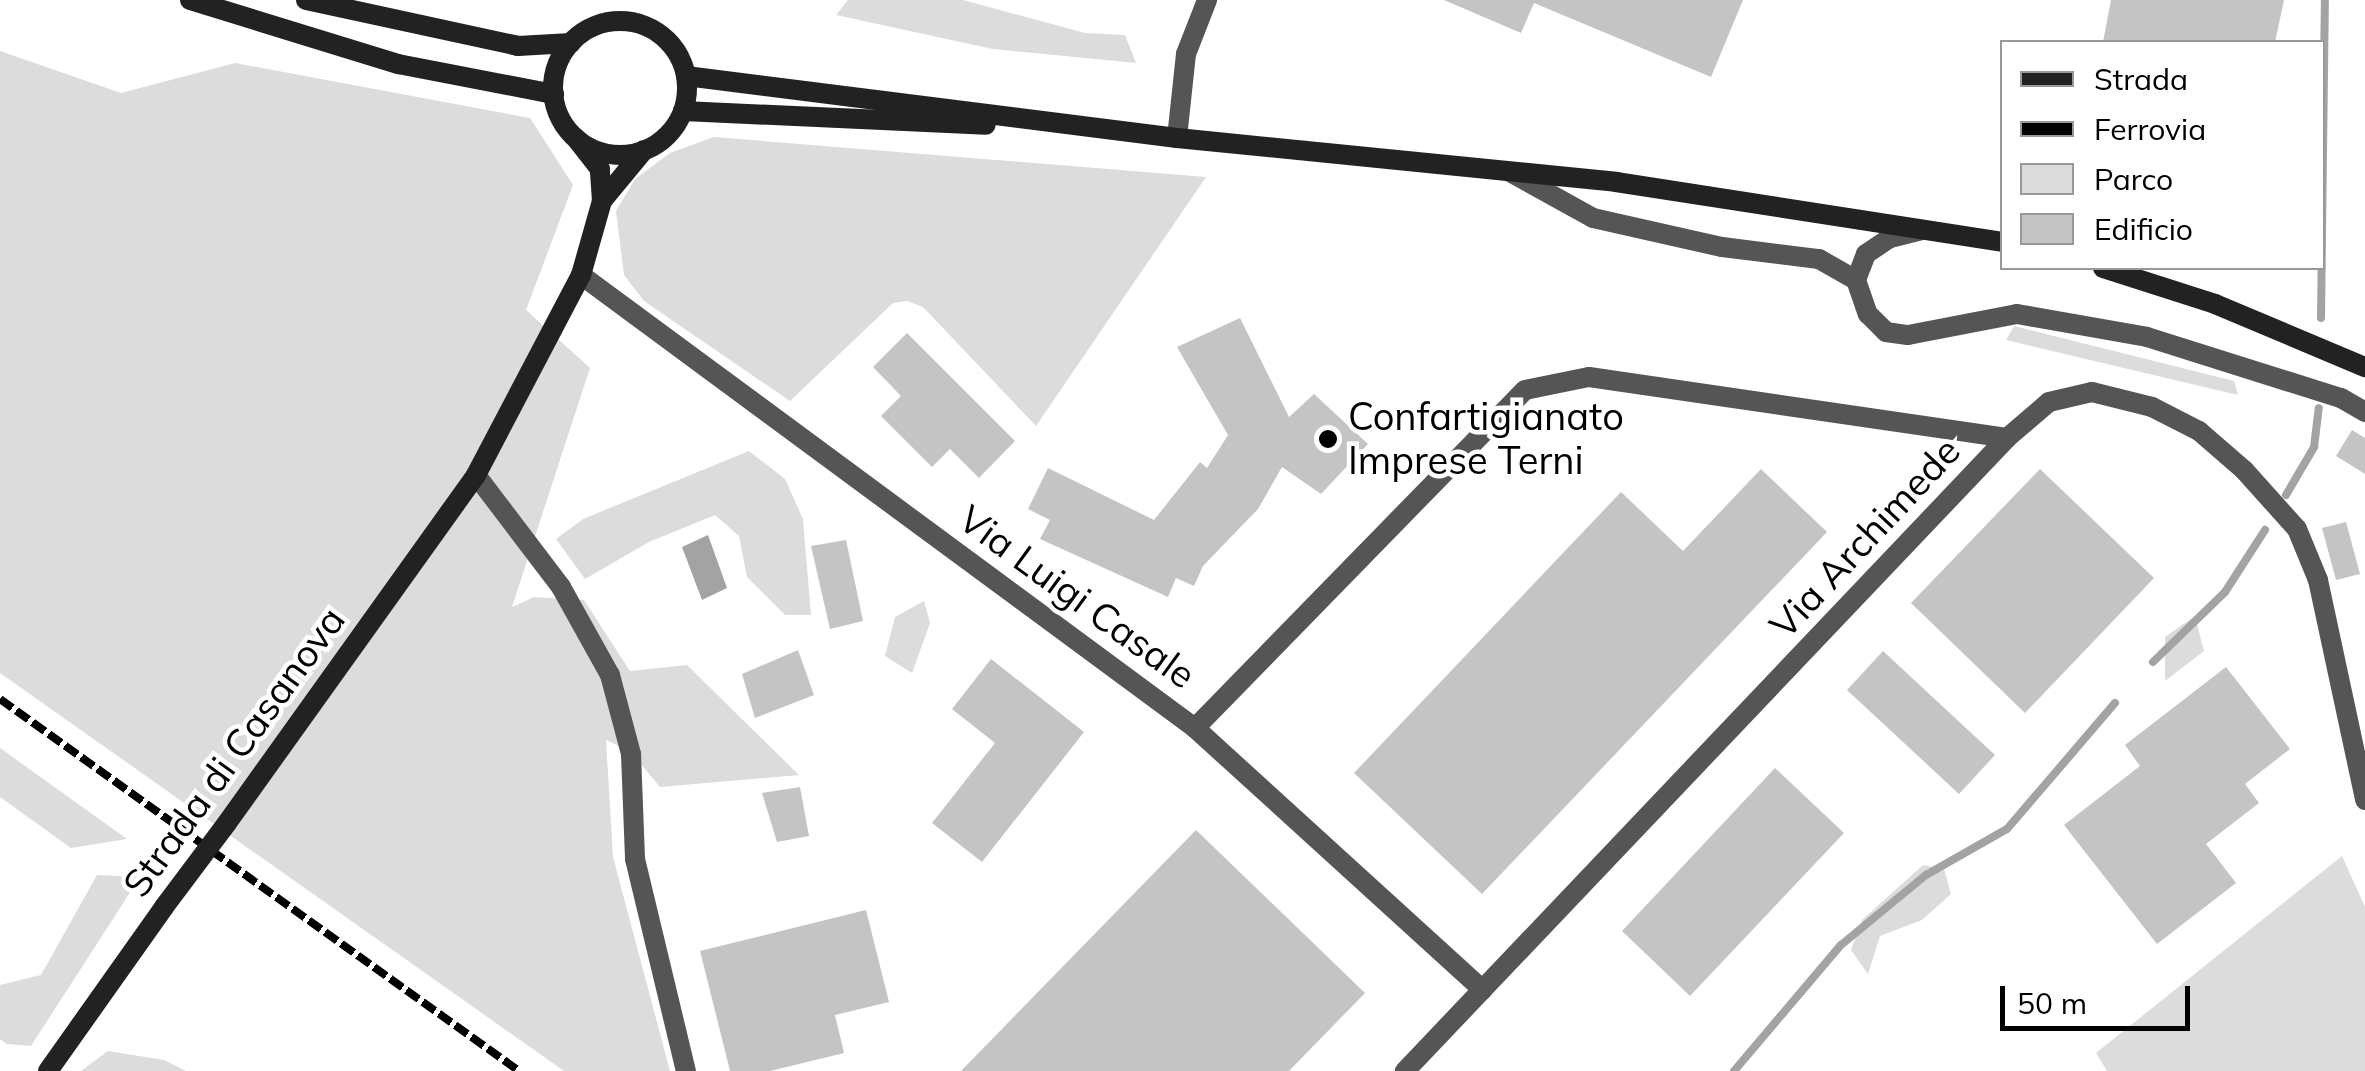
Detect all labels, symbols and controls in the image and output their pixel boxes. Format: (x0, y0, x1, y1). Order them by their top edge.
legend (2000, 40, 2325, 270)
text: Strada (2094, 60, 2188, 98)
text: Ferrovia (2094, 110, 2206, 148)
text: Parco (2094, 160, 2173, 198)
text: Edificio (2094, 210, 2193, 248)
place label: Confartigianato Imprese Terni (1348, 394, 1624, 484)
marker: Confartigianato Imprese Terni (1317, 428, 1339, 450)
street label: Via Archimede (1761, 428, 1969, 648)
street label: Via Luigi Casale (950, 496, 1204, 698)
street label: Strada di Casanova (114, 598, 354, 906)
scale bar (2005, 966, 2195, 1028)
text: 50 m (2017, 984, 2087, 1022)

